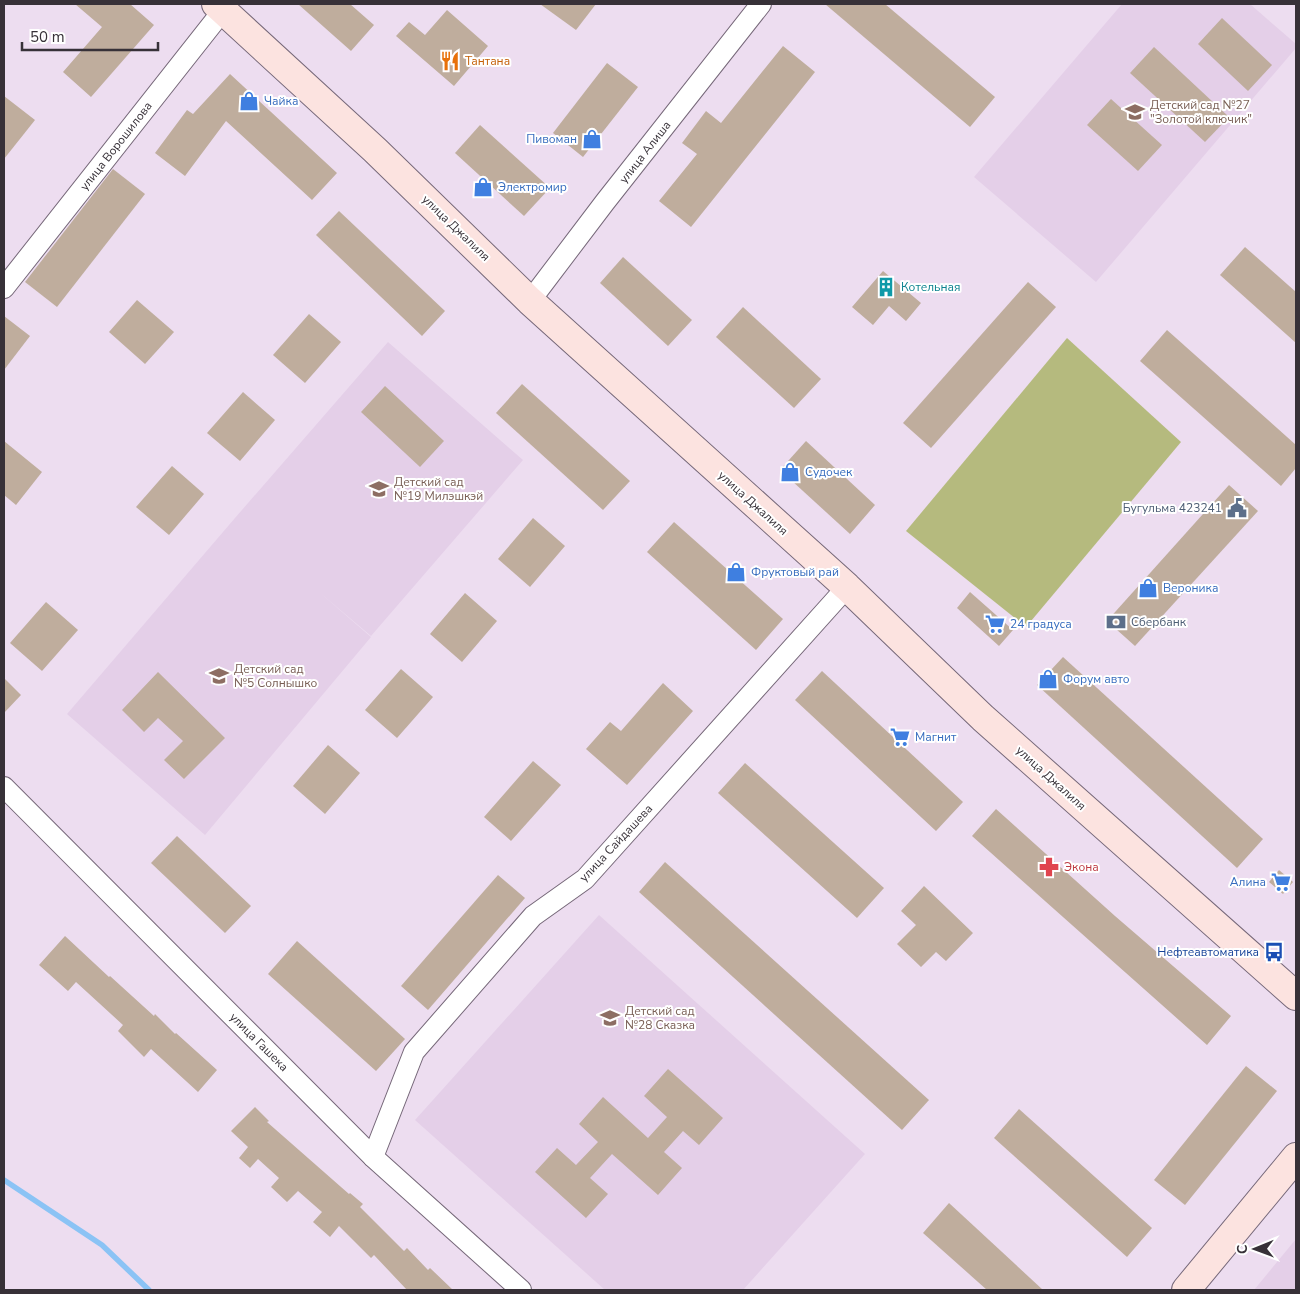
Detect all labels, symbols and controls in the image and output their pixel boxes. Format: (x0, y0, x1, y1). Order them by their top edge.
scale bar (22, 20, 159, 52)
text: 50 m (30, 27, 65, 47)
restaurant icon: Тантана (439, 50, 461, 72)
place label: Тантана (465, 53, 510, 69)
shop icon: Чайка (238, 90, 260, 112)
place label: Чайка (264, 93, 298, 109)
place label: Детский сад №27 "Золотой ключик" (1150, 97, 1252, 127)
street label: улица Ворошилова (76, 98, 156, 194)
school or university icon: Детский сад №27 "Золотой ключик" (1124, 101, 1146, 123)
street label: улица Алиша (616, 117, 674, 187)
shop icon: Пивоман (581, 128, 603, 150)
place label: Пивоман (526, 131, 577, 147)
shop icon: Электромир (472, 176, 494, 198)
place label: Электромир (498, 179, 567, 195)
street label: улица Джалиля (418, 191, 494, 265)
building icon: Котельная (875, 276, 897, 298)
place label: Котельная (901, 279, 961, 295)
shop icon: Судочек (779, 461, 801, 483)
place label: Судочек (805, 464, 853, 480)
street label: улица Джалиля (715, 467, 791, 539)
place label: Детский сад №19 Милэшкэй (394, 474, 483, 504)
school or university icon: Детский сад №19 Милэшкэй (368, 478, 390, 500)
public building icon: Бугульма 423241 (1226, 497, 1248, 519)
place label: Бугульма 423241 (1123, 500, 1222, 516)
shop icon: Фруктовый рай (725, 561, 747, 583)
place label: Фруктовый рай (751, 564, 839, 580)
shop icon: Вероника (1137, 577, 1159, 599)
place label: Вероника (1163, 580, 1218, 596)
bank icon: Сбербанк (1105, 611, 1127, 633)
supermarket icon: 24 градуса (984, 613, 1006, 635)
place label: Сбербанк (1131, 614, 1187, 630)
place label: 24 градуса (1010, 616, 1072, 632)
place label: Детский сад №5 Солнышко (234, 661, 317, 691)
school or university icon: Детский сад №5 Солнышко (208, 665, 230, 687)
shop icon: Форум авто (1037, 668, 1059, 690)
place label: Форум авто (1063, 671, 1130, 687)
supermarket icon: Магнит (889, 726, 911, 748)
place label: Магнит (915, 729, 957, 745)
street label: улица Джалиля (1013, 742, 1089, 814)
street label: улица Сайдашева (576, 801, 656, 885)
pharmacy icon: Экона (1038, 856, 1060, 878)
place label: Экона (1064, 859, 1099, 875)
supermarket icon: Алина (1270, 871, 1292, 893)
place label: Алина (1230, 874, 1266, 890)
bus stop icon: Нефтеавтоматика (1263, 941, 1285, 963)
place label: Нефтеавтоматика (1157, 944, 1259, 960)
place label: Детский сад №28 Сказка (625, 1003, 695, 1033)
school or university icon: Детский сад №28 Сказка (599, 1007, 621, 1029)
street label: улица Гашека (226, 1009, 292, 1075)
north arrow (1230, 1224, 1280, 1274)
text: С (1233, 1244, 1252, 1254)

